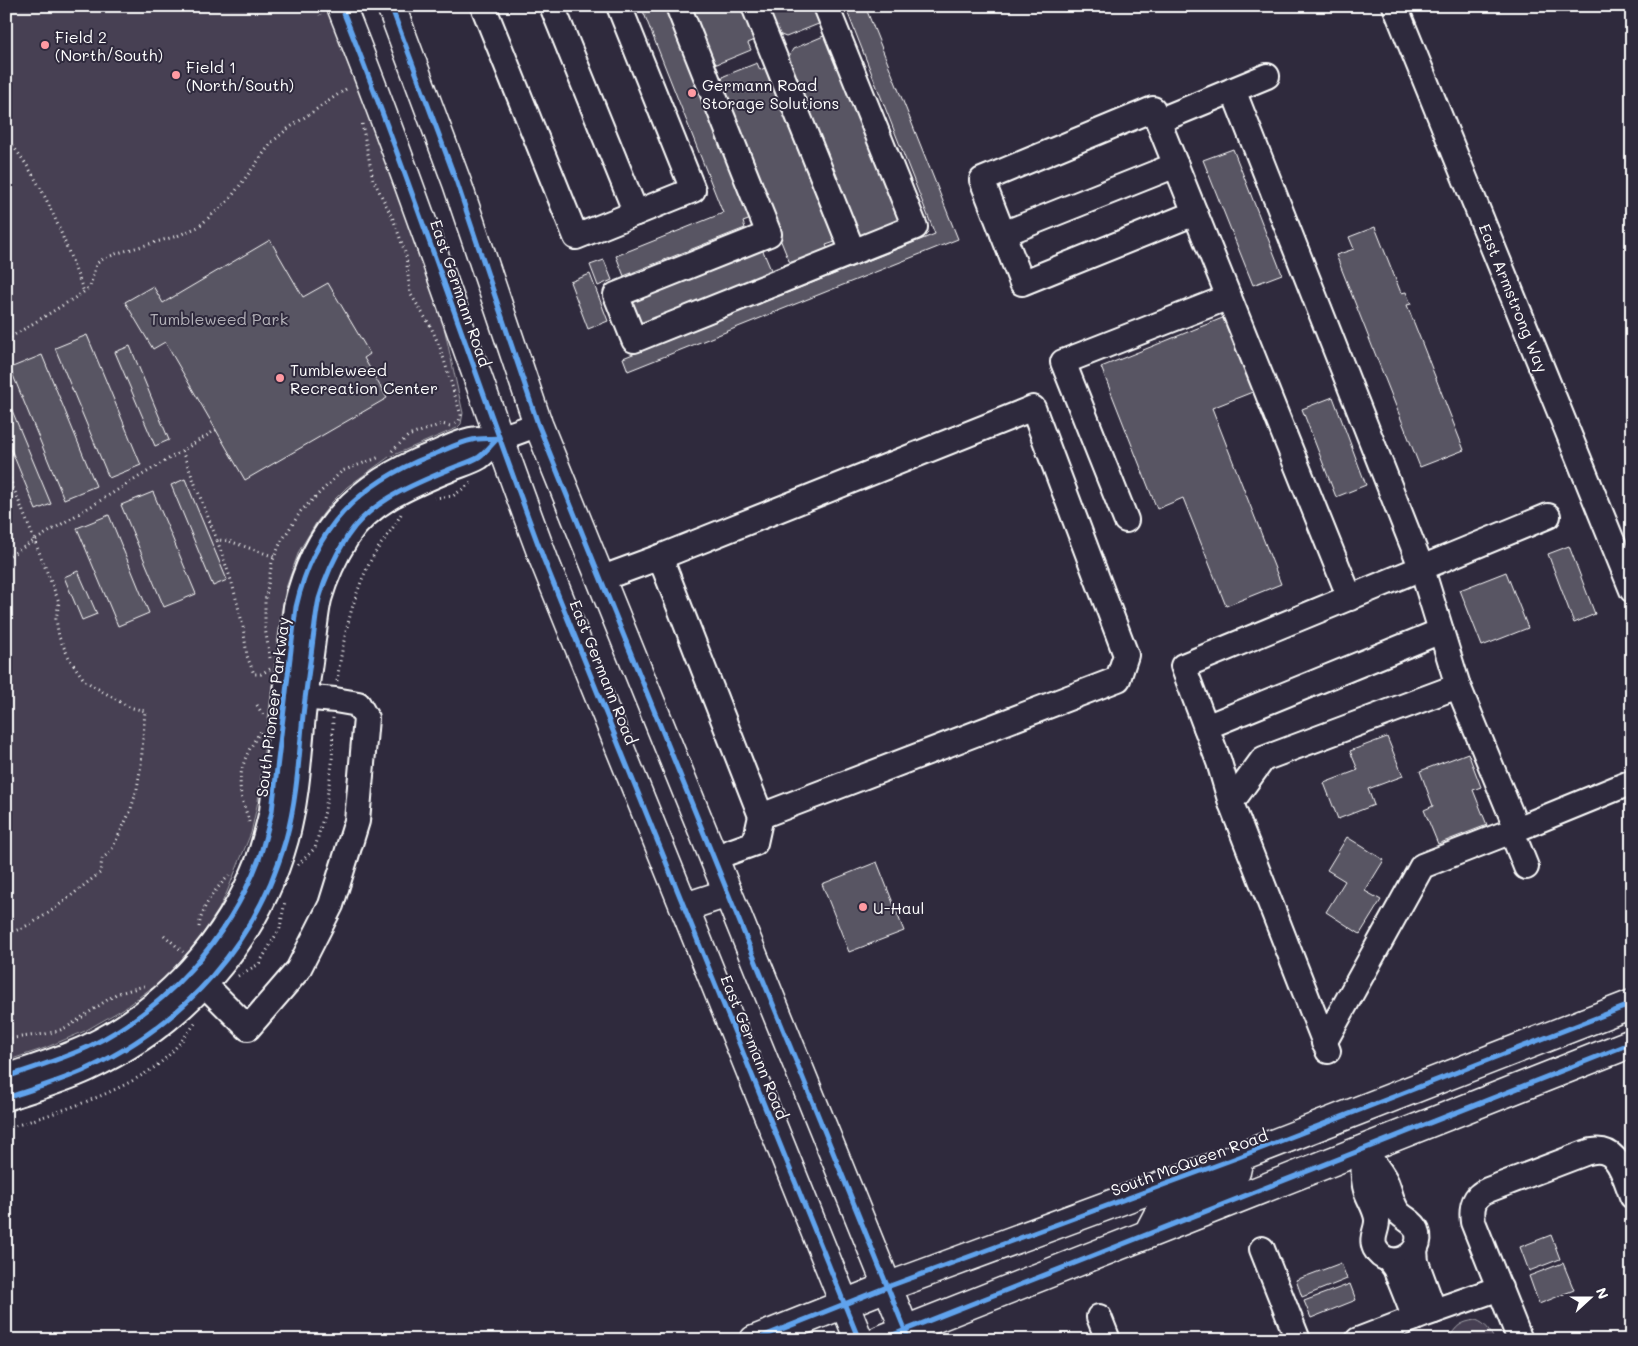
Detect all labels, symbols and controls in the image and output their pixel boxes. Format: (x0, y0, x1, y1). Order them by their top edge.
place label: Field 2 (North/South) (55, 26, 163, 65)
marker: Field 2 (North/South) (39, 39, 51, 51)
place label: Field 1 (North/South) (186, 56, 294, 95)
marker: Field 1 (North/South) (170, 69, 182, 81)
place label: Germann Road Storage Solutions (702, 74, 839, 113)
marker: Germann Road Storage Solutions (686, 87, 698, 99)
street label: East Germann Road (426, 217, 496, 369)
street label: East Armstrong Way (1475, 220, 1553, 376)
park label: Tumbleweed Park (150, 308, 288, 329)
place label: Tumbleweed Recreation Center (290, 359, 438, 398)
marker: Tumbleweed Recreation Center (274, 372, 286, 384)
street label: East Germann Road (565, 597, 643, 747)
street label: South Pioneer Parkway (251, 616, 293, 798)
place label: U-Haul (873, 897, 925, 918)
marker: U-Haul (857, 901, 869, 913)
street label: East Germann Road (716, 972, 794, 1122)
street label: South McQueen Road (1108, 1124, 1270, 1200)
north arrow (1566, 1274, 1616, 1324)
text: N (1592, 1285, 1613, 1302)

